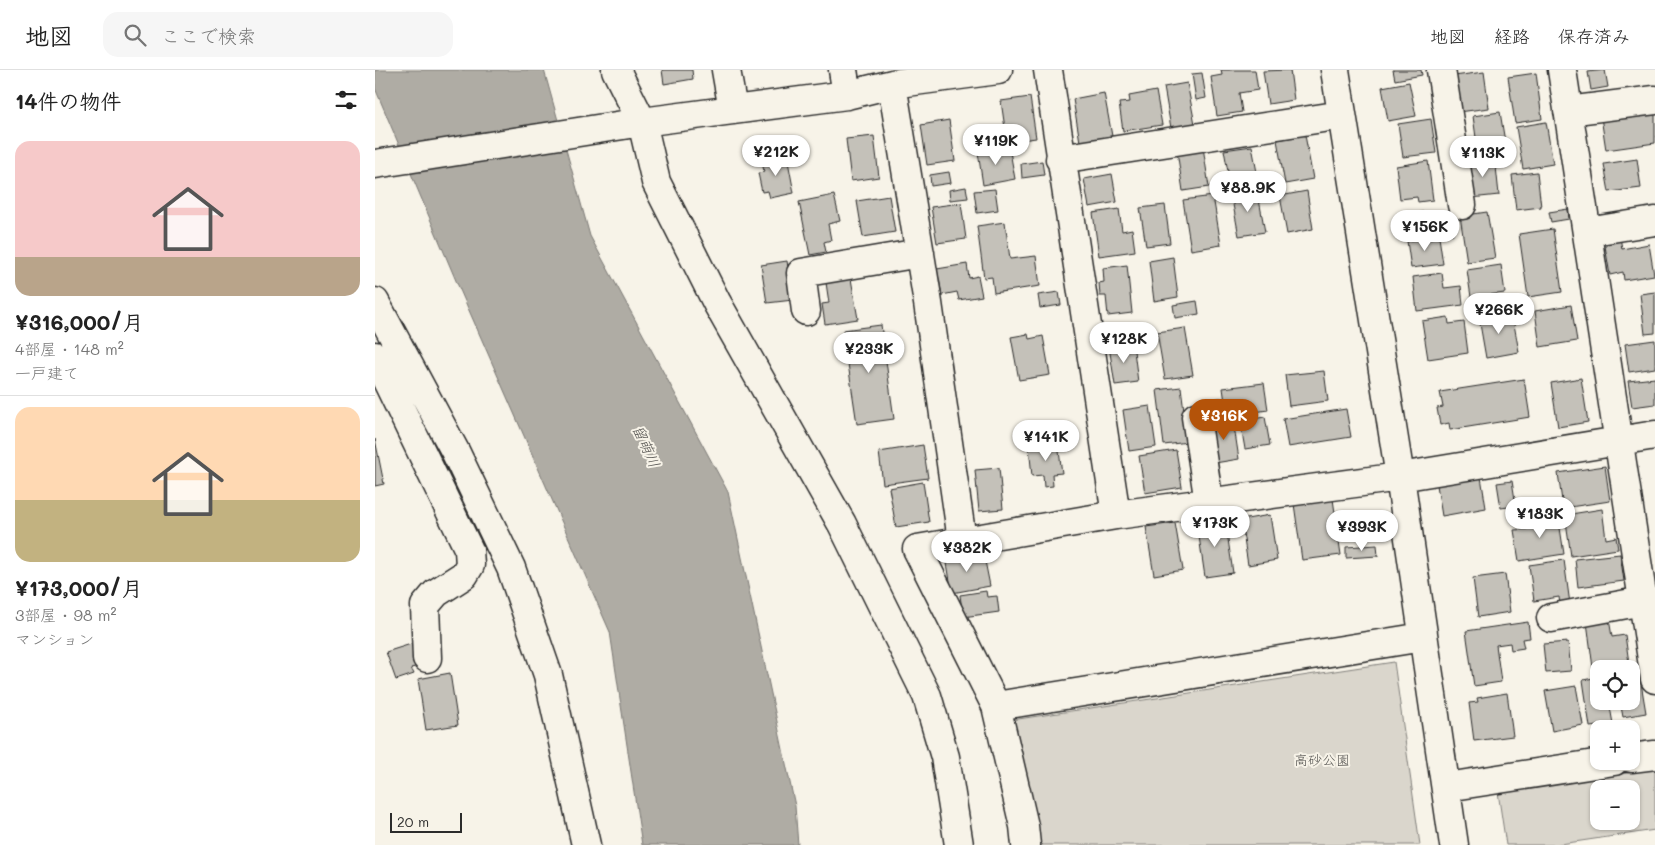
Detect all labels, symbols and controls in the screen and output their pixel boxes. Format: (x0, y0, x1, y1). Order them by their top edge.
search box (103, 12, 453, 57)
text: 地図 (25, 20, 73, 51)
icon: search (121, 21, 149, 49)
text: ここで検索 (161, 23, 256, 48)
text: 地図 (1430, 24, 1466, 48)
text: 経路 (1494, 24, 1530, 48)
text: 保存済み (1558, 24, 1630, 48)
icon: filters (332, 86, 360, 114)
text: 14件の物件 (15, 87, 122, 114)
pin: ¥119K (961, 124, 1031, 166)
text: ¥119K (974, 129, 1018, 150)
pin: ¥212K (741, 134, 811, 177)
pin: ¥113K (1448, 136, 1518, 178)
text: ¥212K (753, 140, 799, 161)
text: ¥113K (1461, 141, 1505, 162)
pin: ¥88.9K (1207, 170, 1289, 213)
icon: home (143, 174, 233, 264)
text: ¥88.9K (1220, 176, 1276, 197)
pin: ¥156K (1390, 210, 1460, 252)
text: ¥156K (1401, 215, 1449, 236)
pin: ¥266K (1464, 292, 1534, 335)
text: ¥266K (1474, 298, 1524, 319)
text: ¥316,000/月 (15, 308, 144, 335)
pin: ¥128K (1089, 322, 1159, 364)
text: ¥128K (1101, 327, 1147, 348)
pin: ¥233K (834, 332, 904, 374)
text: ¥233K (844, 337, 894, 358)
text: 4部屋 · 148 m² (15, 338, 124, 359)
text: 一戸建て (15, 362, 79, 383)
pin: ¥316K (1189, 398, 1259, 441)
text: ¥316K (1200, 404, 1248, 425)
pin: ¥141K (1011, 420, 1081, 462)
water label: 留萌川 (629, 421, 665, 471)
text: ¥141K (1023, 425, 1069, 446)
icon: home (143, 439, 233, 529)
pin: ¥183K (1505, 496, 1575, 539)
text: ¥183K (1516, 502, 1564, 523)
pin: ¥173K (1180, 506, 1250, 548)
pin: ¥393K (1327, 510, 1397, 552)
text: ¥173K (1192, 511, 1238, 532)
text: ¥393K (1337, 515, 1387, 536)
pin: ¥382K (932, 530, 1002, 573)
text: ¥382K (942, 536, 992, 557)
text: ¥173,000/月 (15, 574, 143, 601)
text: 3部屋 · 98 m² (15, 604, 117, 625)
text: マンション (15, 628, 94, 649)
map controls (1590, 660, 1640, 830)
button: locate (1590, 660, 1640, 710)
button: + (1590, 720, 1640, 770)
park label: 高砂公園 (1294, 750, 1350, 769)
button: − (1590, 780, 1640, 830)
scale bar (390, 810, 463, 833)
text: 20 m (397, 812, 429, 831)

